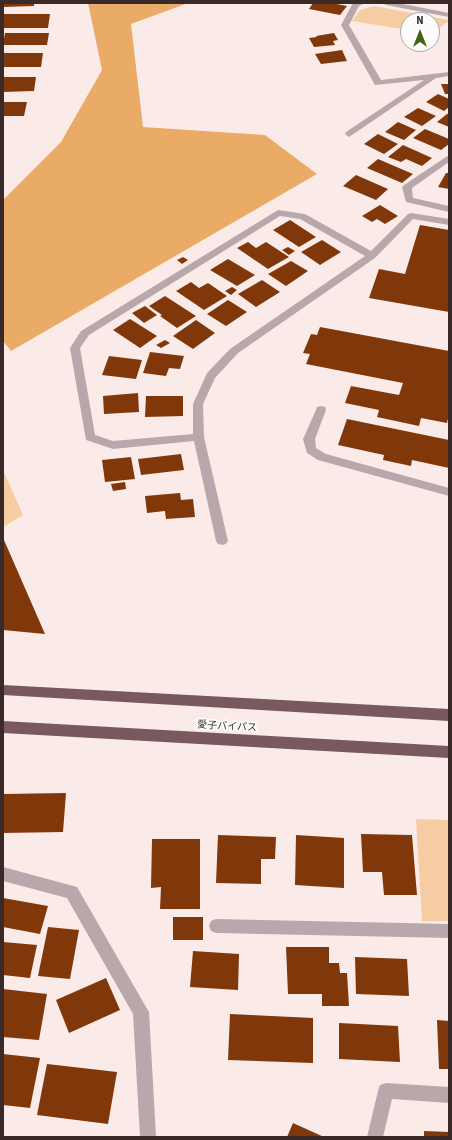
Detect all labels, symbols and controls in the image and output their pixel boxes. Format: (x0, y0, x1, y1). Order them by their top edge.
north arrow (400, 12, 440, 52)
text: N (416, 13, 424, 28)
street label: 愛子バイパス (197, 719, 257, 735)

